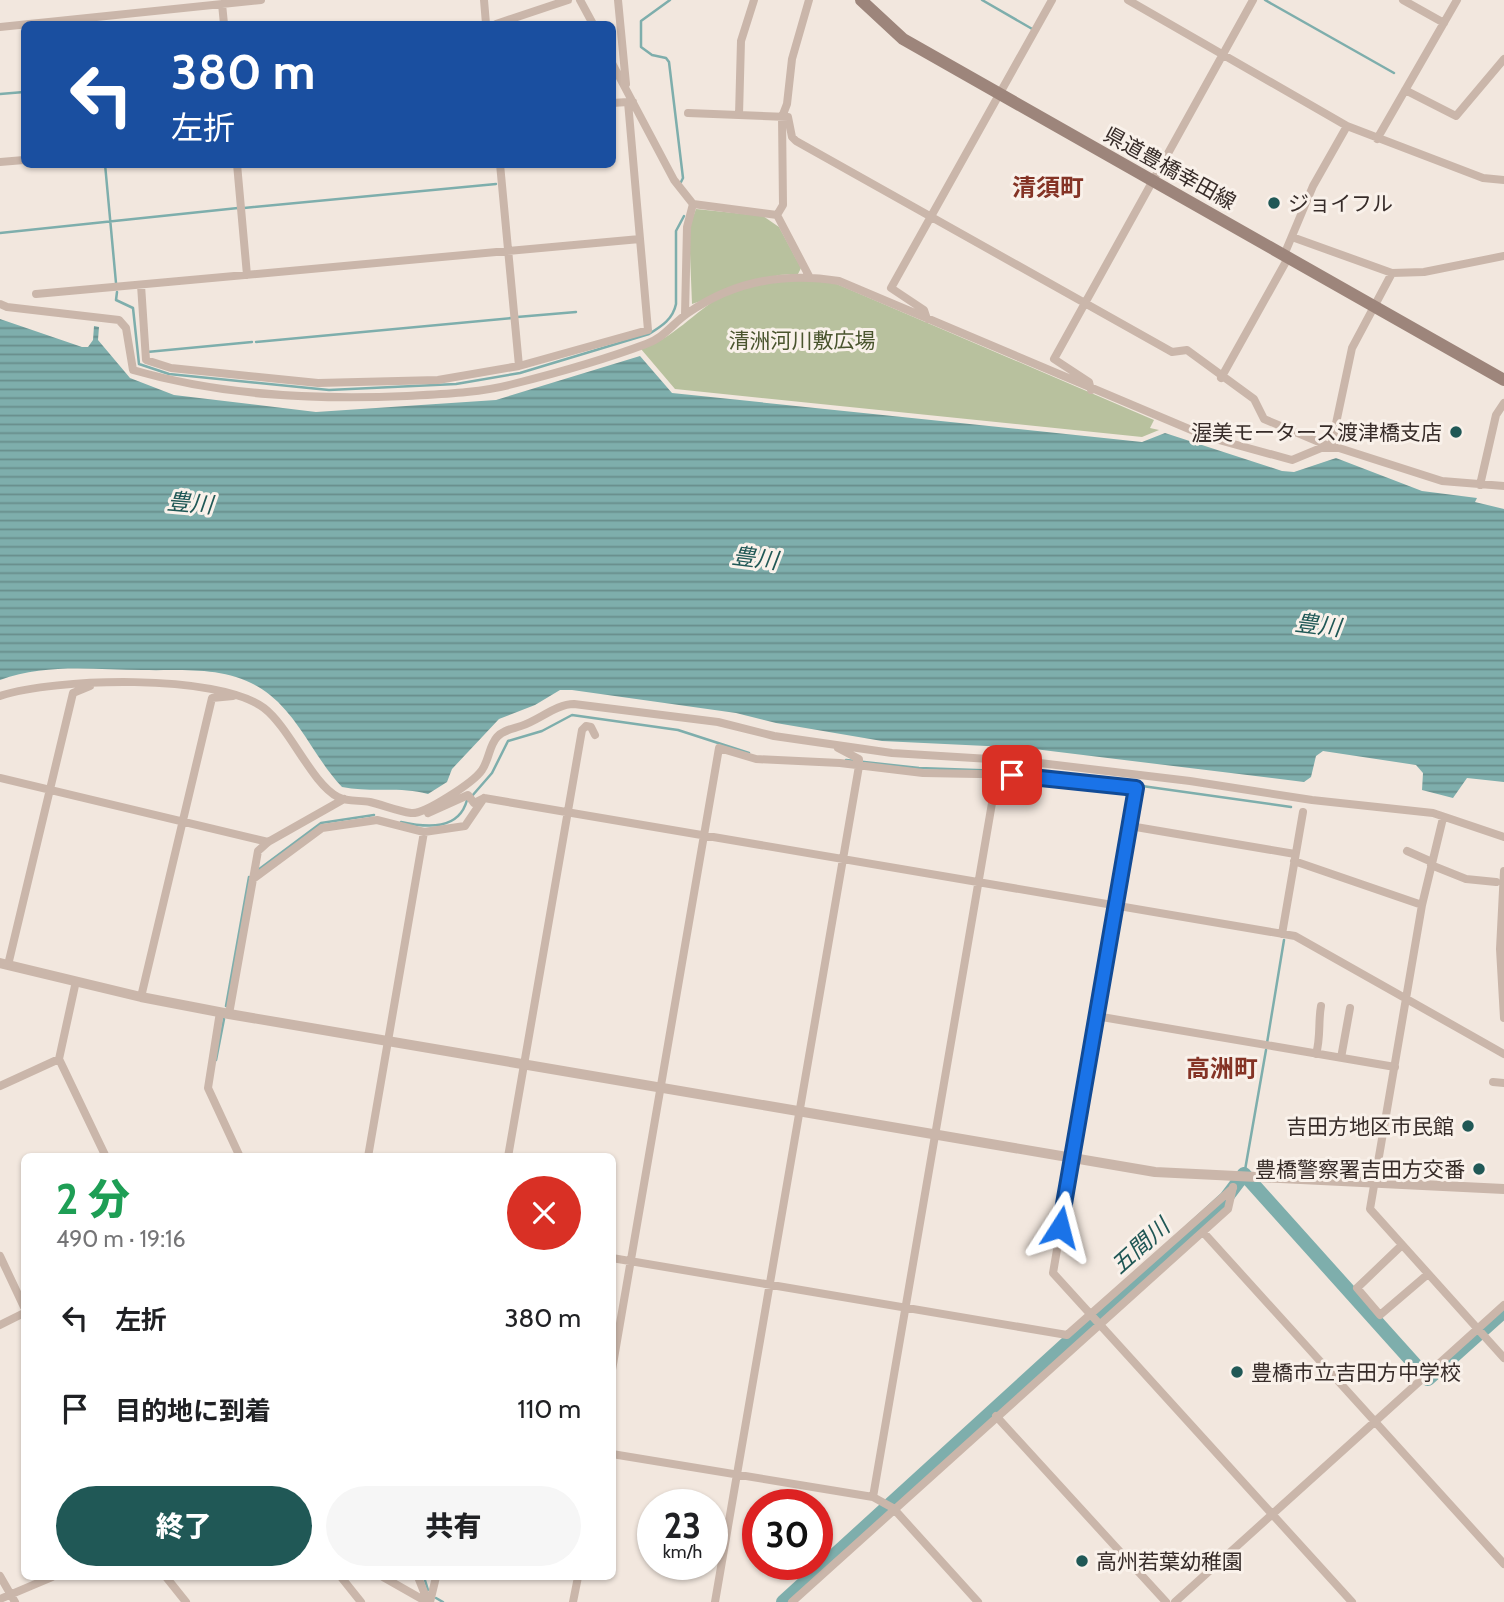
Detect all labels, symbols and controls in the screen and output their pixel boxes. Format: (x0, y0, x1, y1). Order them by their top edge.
text: 380 m (171, 42, 315, 101)
icon: left (56, 49, 147, 140)
text: 左折 (171, 108, 235, 147)
street label: 県道豊橋幸田線 (1100, 121, 1240, 215)
district label: 清須町 (1012, 173, 1084, 202)
place label: ジョイフル (1288, 191, 1393, 216)
marker: ジョイフル (1266, 195, 1282, 211)
park label: 清洲河川敷広場 (729, 328, 876, 353)
place label: 渥美モータース渡津橋支店 (1191, 420, 1442, 445)
marker: 渥美モータース渡津橋支店 (1448, 424, 1464, 440)
water label: 豊川 (166, 487, 217, 519)
water label: 豊川 (730, 541, 783, 575)
water label: 豊川 (1293, 608, 1346, 642)
pin (982, 745, 1042, 805)
icon: arrive (993, 756, 1031, 794)
district label: 高洲町 (1186, 1054, 1258, 1083)
place label: 吉田方地区市民館 (1286, 1114, 1454, 1139)
marker: 吉田方地区市民館 (1460, 1118, 1476, 1134)
place label: 豊橋警察署吉田方交番 (1255, 1157, 1465, 1182)
marker: 豊橋警察署吉田方交番 (1471, 1161, 1487, 1177)
text: 2 分 (56, 1173, 130, 1225)
button: close (507, 1176, 581, 1250)
position arrow (1023, 1190, 1097, 1264)
water label: 五間川 (1105, 1211, 1177, 1279)
text: 490 m · 19:16 (56, 1225, 186, 1253)
icon: left (56, 1299, 94, 1337)
text: 380 m (504, 1302, 581, 1334)
text: 左折 (115, 1304, 167, 1336)
place label: 豊橋市立吉田方中学校 (1251, 1360, 1461, 1385)
marker: 豊橋市立吉田方中学校 (1229, 1364, 1245, 1380)
icon: arrive (56, 1390, 94, 1428)
text: 110 m (517, 1393, 581, 1425)
text: 目的地に到着 (115, 1395, 271, 1427)
button: 終了 (56, 1486, 312, 1566)
button: 共有 (326, 1486, 581, 1566)
speed limit sign: 30 (742, 1489, 833, 1580)
text: 23 (664, 1504, 701, 1547)
text: km/h (663, 1541, 702, 1563)
place label: 高州若葉幼稚園 (1096, 1549, 1243, 1574)
marker: 高州若葉幼稚園 (1074, 1553, 1090, 1569)

